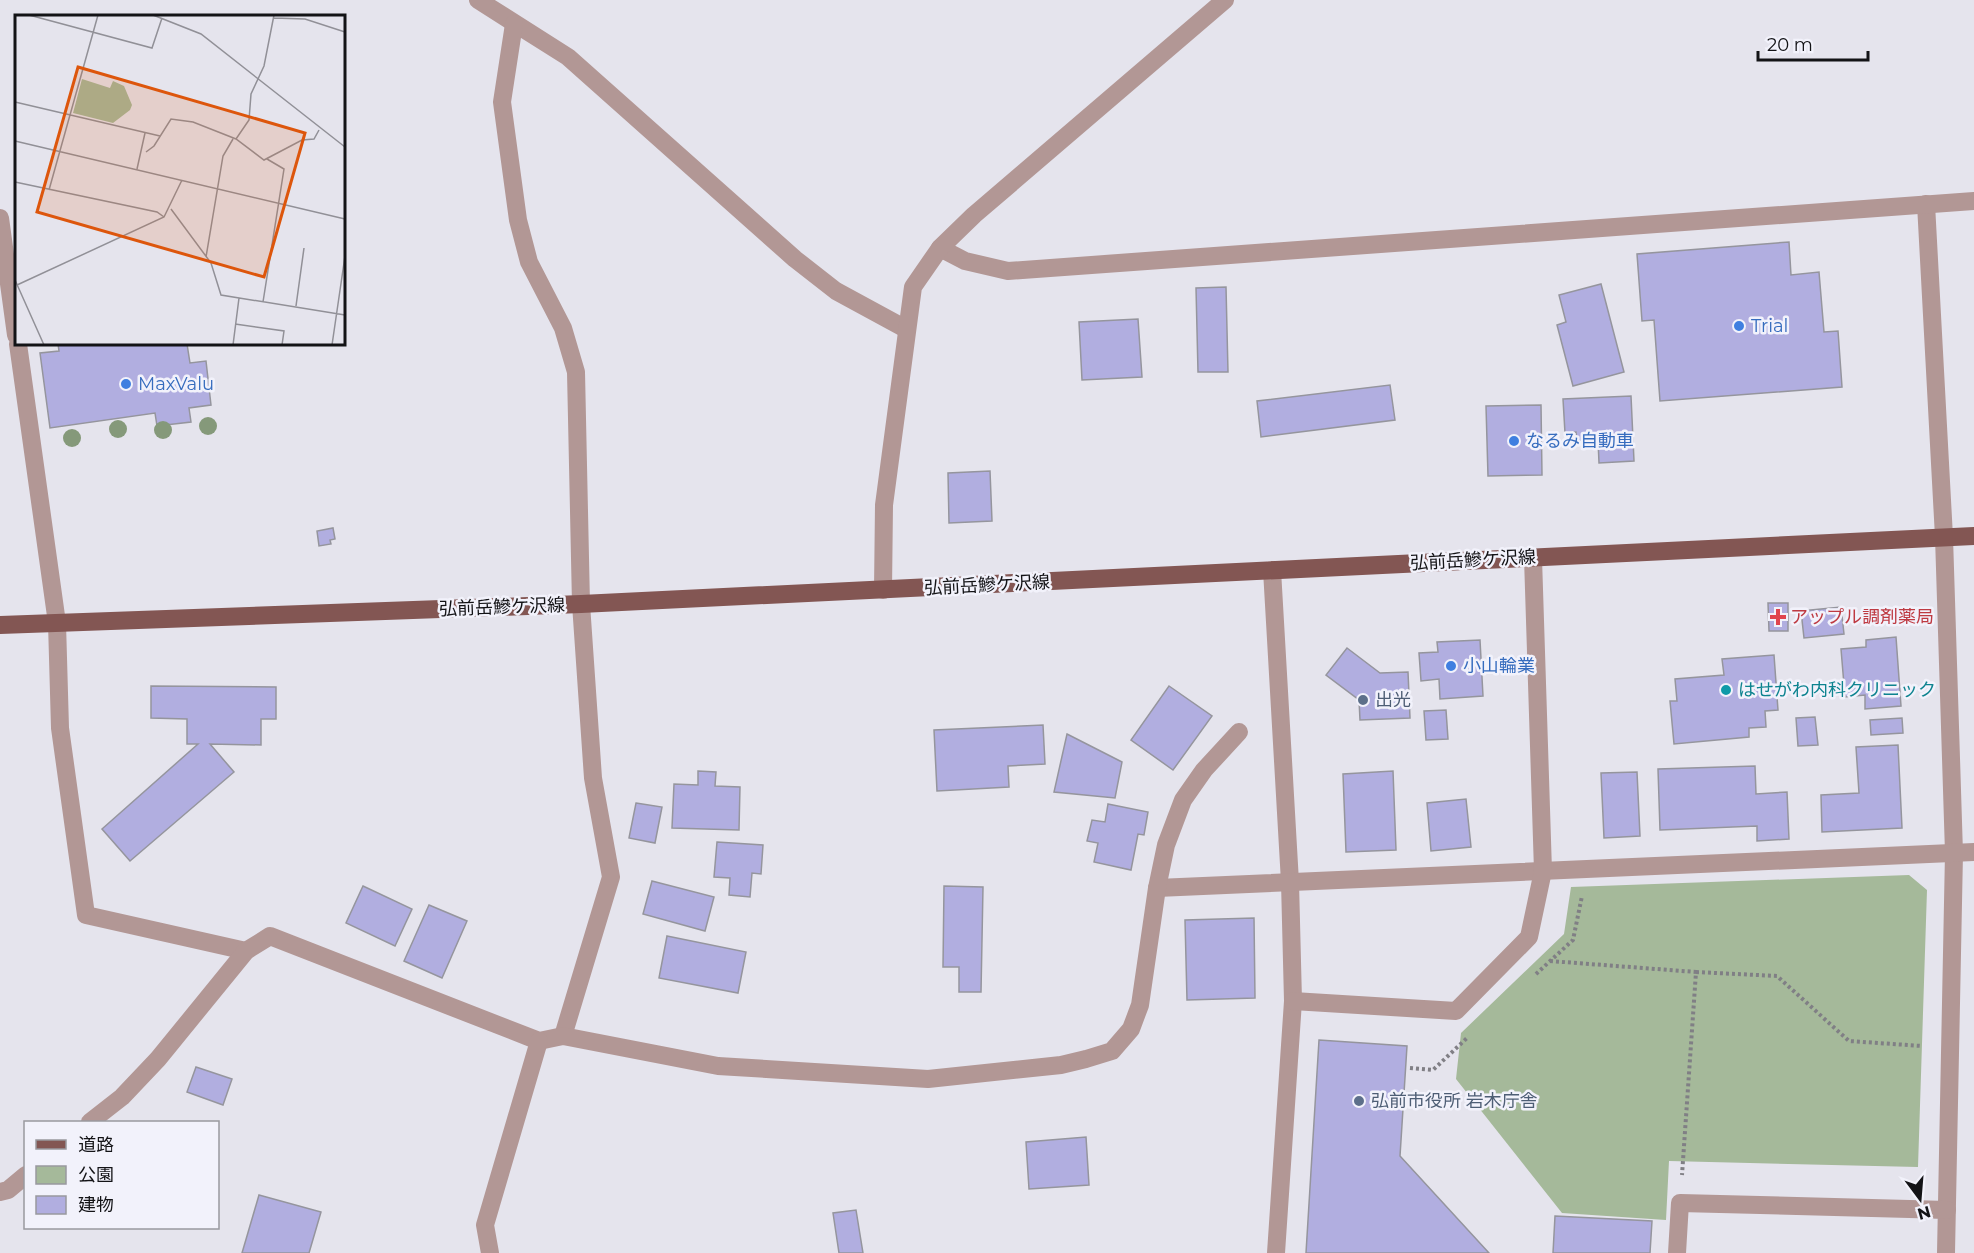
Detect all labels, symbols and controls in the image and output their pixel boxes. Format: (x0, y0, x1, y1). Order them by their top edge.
inset map (15, 15, 345, 345)
scale bar (1758, 24, 1868, 62)
text: 20 m (1767, 34, 1813, 56)
place label: Trial (1751, 315, 1788, 337)
marker: Trial (1732, 319, 1746, 333)
place label: MaxValu (138, 373, 214, 395)
marker: MaxValu (119, 377, 133, 391)
place label: なるみ自動車 (1526, 430, 1634, 452)
marker: なるみ自動車 (1507, 434, 1521, 448)
street label: 弘前岳鰺ケ沢線 (1410, 546, 1536, 574)
street label: 弘前岳鰺ケ沢線 (924, 571, 1050, 599)
street label: 弘前岳鰺ケ沢線 (439, 594, 565, 620)
place label: アップル調剤薬局 (1790, 606, 1934, 628)
marker: アップル調剤薬局 (1771, 610, 1785, 624)
place label: 小山輪業 (1463, 655, 1535, 677)
marker: 小山輪業 (1444, 659, 1458, 673)
place label: はせがわ内科クリニック (1738, 679, 1936, 701)
marker: はせがわ内科クリニック (1719, 683, 1733, 697)
place label: 出光 (1375, 689, 1411, 711)
marker: 出光 (1356, 693, 1370, 707)
place label: 弘前市役所 岩木庁舎 (1371, 1090, 1538, 1112)
marker: 弘前市役所 岩木庁舎 (1352, 1094, 1366, 1108)
legend (24, 1121, 219, 1229)
text: 道路 (78, 1134, 114, 1156)
text: 公園 (78, 1164, 114, 1186)
north arrow (1890, 1169, 1950, 1229)
text: 建物 (78, 1194, 114, 1216)
text: N (1915, 1202, 1933, 1224)

